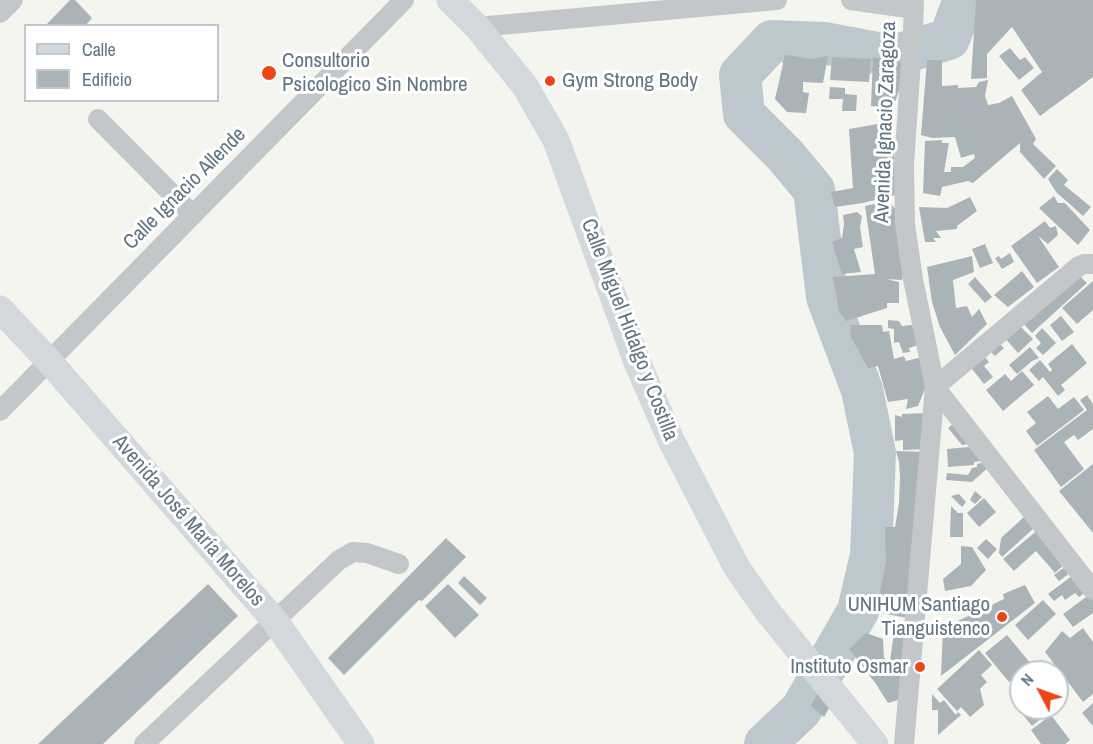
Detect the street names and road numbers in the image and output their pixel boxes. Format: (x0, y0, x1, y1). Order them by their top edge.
street label: Avenida Ignacio Zaragoza (870, 21, 902, 223)
street label: Calle Ignacio Allende (119, 123, 251, 255)
street label: Calle Miguel Hidalgo y Costilla (575, 216, 683, 444)
street label: Avenida José María Morelos (107, 430, 269, 612)

